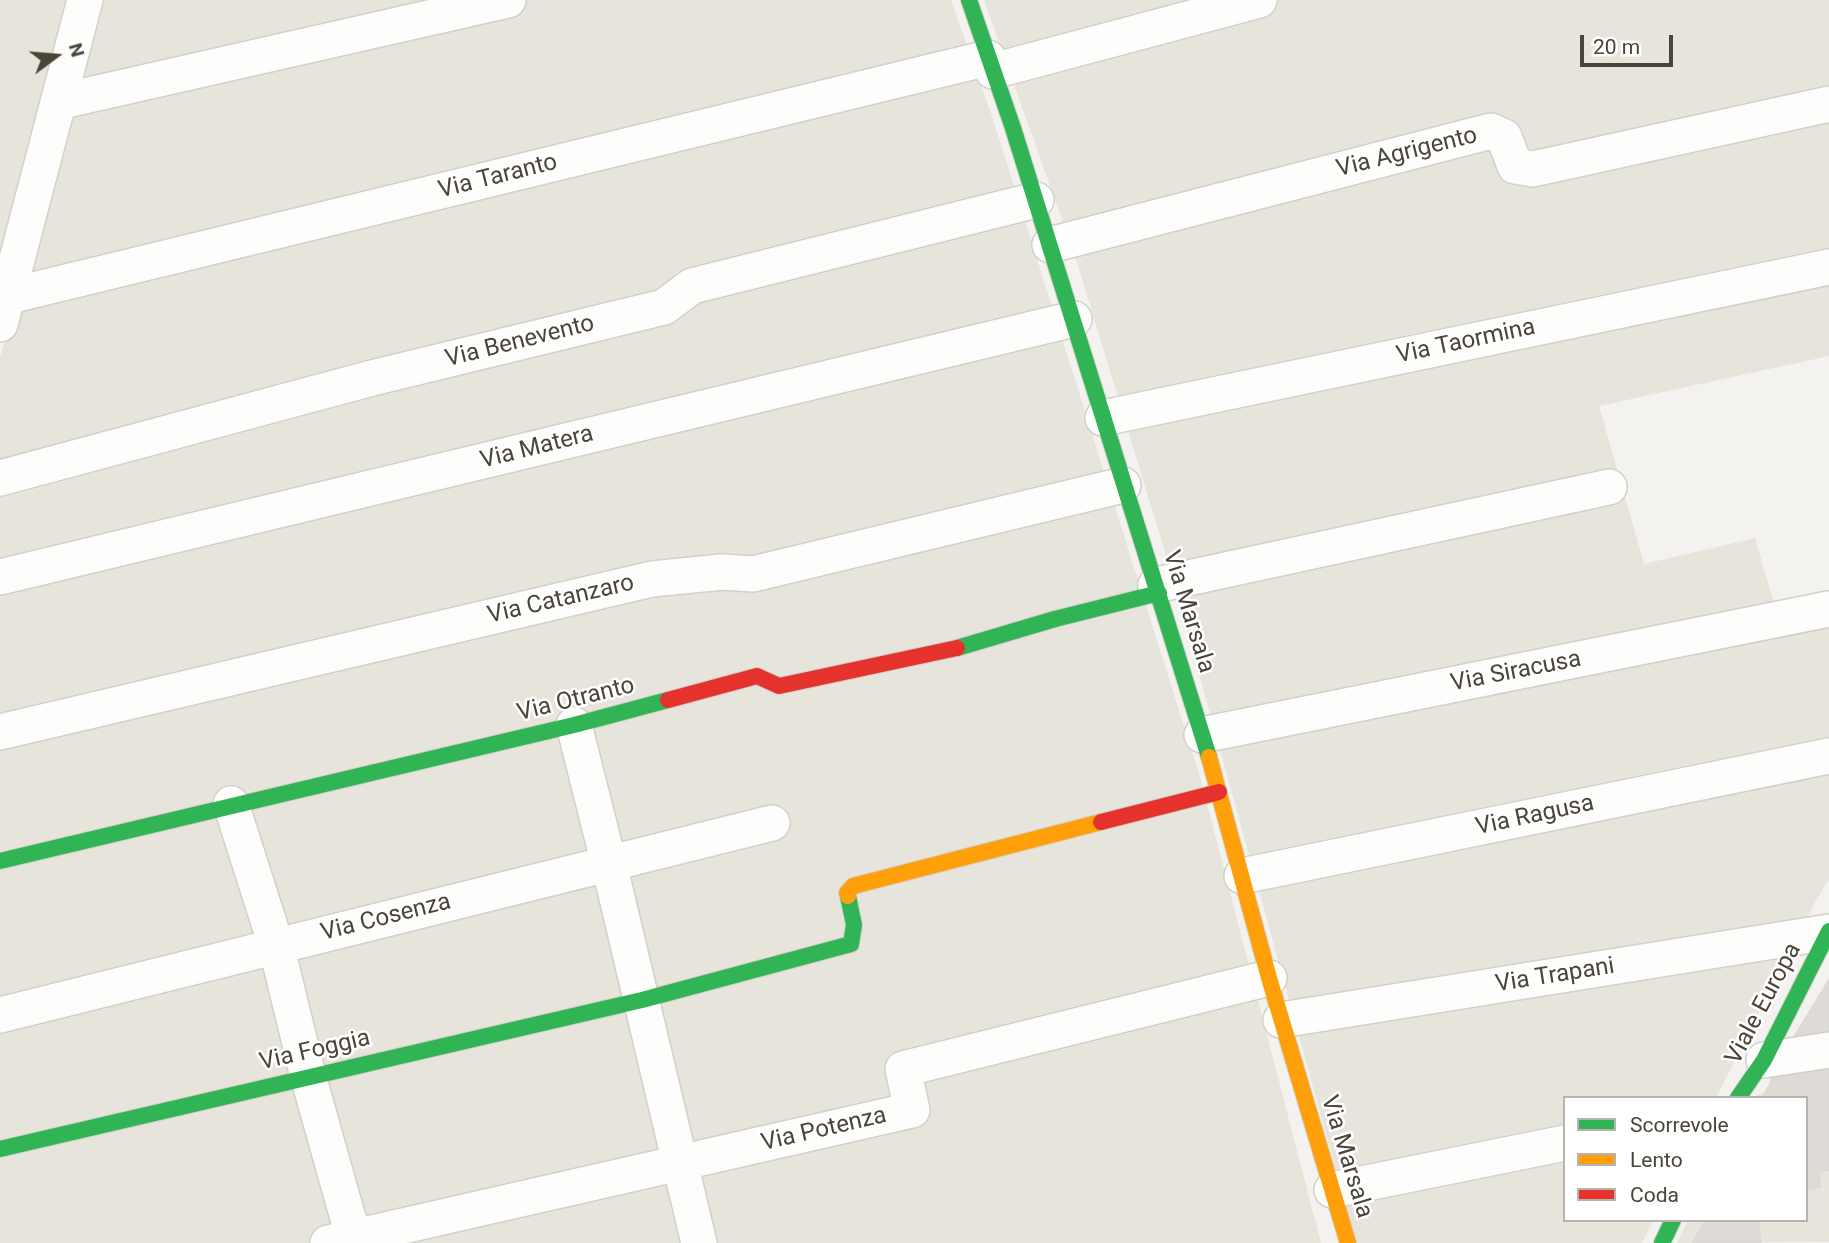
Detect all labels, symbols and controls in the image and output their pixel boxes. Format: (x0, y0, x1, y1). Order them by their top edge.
north arrow (21, 21, 91, 91)
scale bar (1584, 21, 1677, 65)
text: 20 m (1593, 35, 1640, 59)
text: N (64, 40, 90, 60)
street label: Via Agrigento (1334, 122, 1480, 184)
street label: Via Taranto (436, 148, 560, 206)
street label: Via Benevento (443, 310, 597, 374)
street label: Via Taormina (1394, 313, 1538, 371)
street label: Via Matera (478, 420, 596, 476)
street label: Via Marsala (1156, 547, 1220, 677)
street label: Via Catanzaro (485, 569, 637, 631)
street label: Via Siracusa (1448, 645, 1584, 699)
street label: Via Otranto (514, 672, 638, 728)
street label: Via Ragusa (1473, 789, 1597, 843)
street label: Via Cosenza (318, 888, 454, 948)
street label: Viale Europa (1720, 938, 1808, 1070)
street label: Via Trapani (1494, 952, 1616, 1000)
street label: Via Foggia (257, 1024, 373, 1078)
street label: Via Marsala (1314, 1092, 1378, 1222)
legend (1563, 1096, 1808, 1222)
street label: Via Potenza (759, 1102, 889, 1158)
text: Scorrevole (1630, 1113, 1729, 1137)
text: Lento (1630, 1148, 1683, 1172)
text: Coda (1630, 1183, 1679, 1207)

